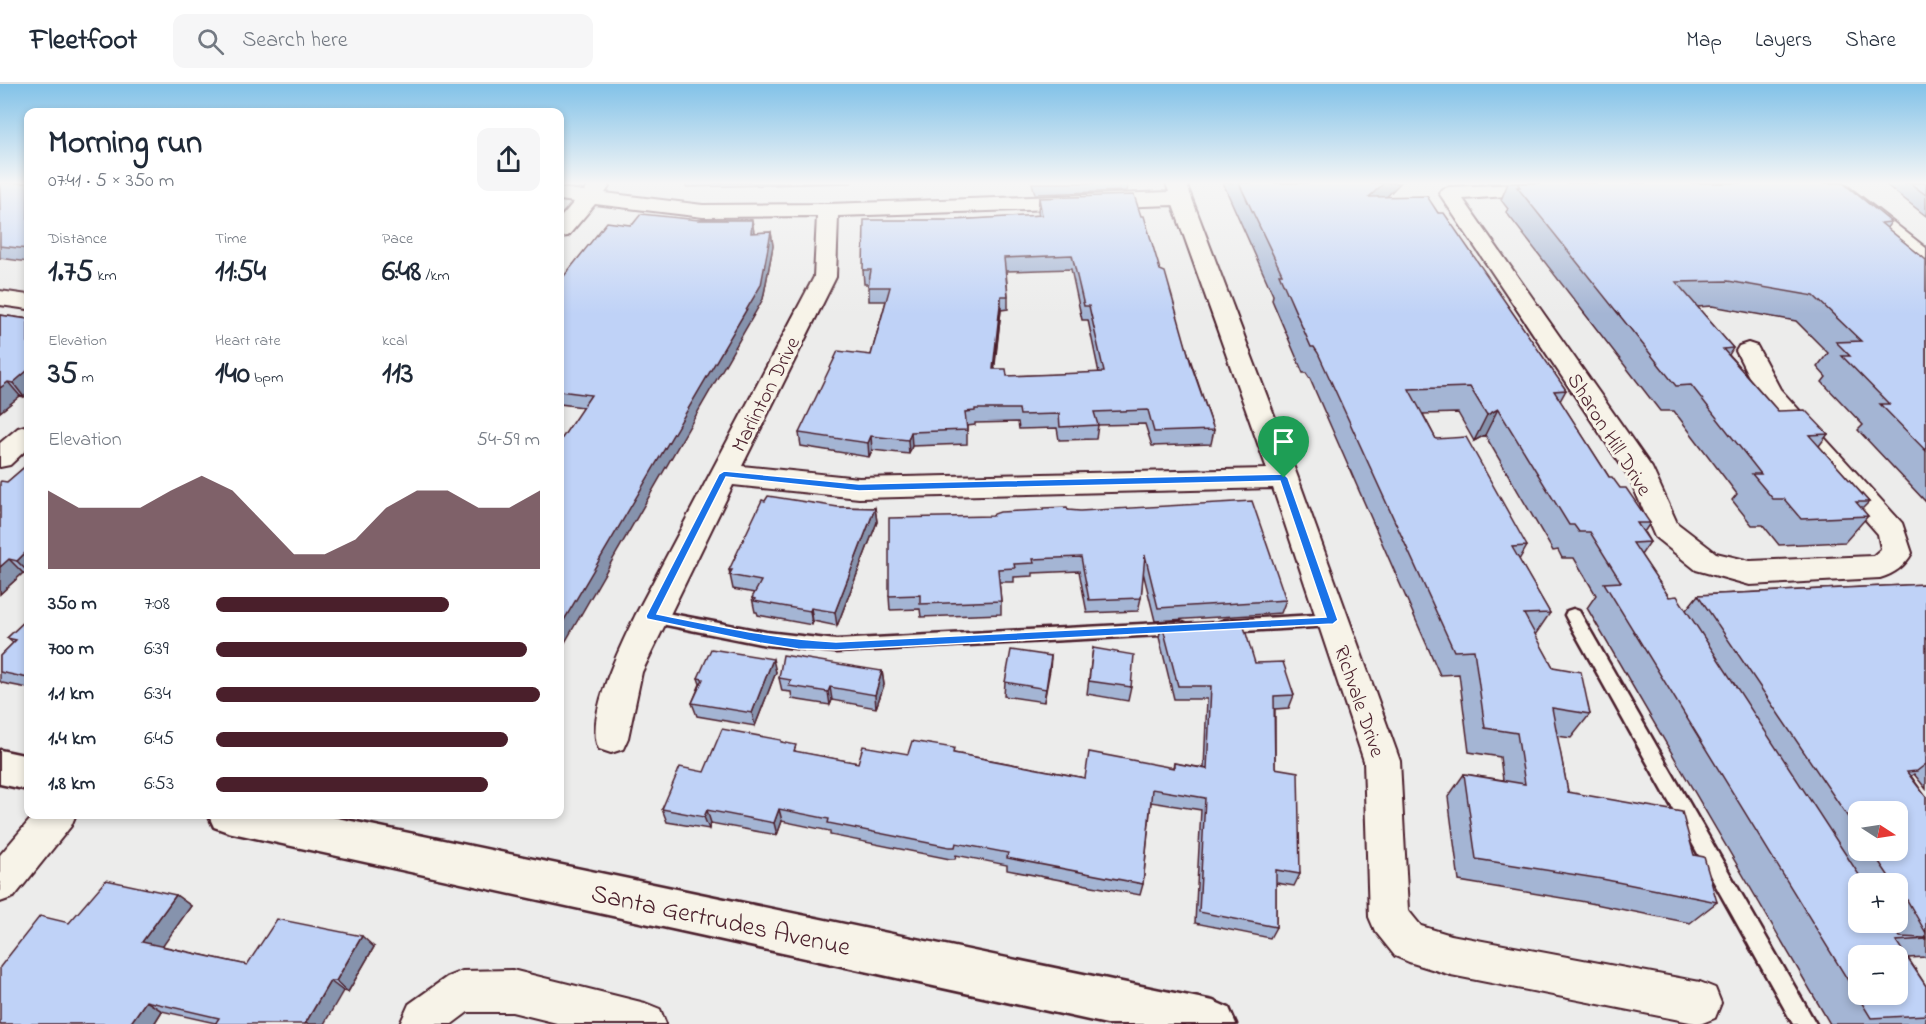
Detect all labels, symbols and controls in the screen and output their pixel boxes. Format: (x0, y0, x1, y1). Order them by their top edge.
search box (173, 14, 593, 68)
text: Fleetfoot (30, 21, 137, 62)
icon: search (194, 25, 227, 58)
text: Search here (242, 25, 348, 57)
text: Map (1686, 26, 1722, 56)
text: Layers (1755, 26, 1812, 56)
text: Share (1845, 26, 1896, 56)
text: Morning run (48, 120, 202, 168)
button: share (477, 128, 540, 191)
text: 07:41 · 5 × 350 m (48, 167, 174, 196)
text: Distance (48, 227, 107, 251)
text: Time (215, 227, 247, 251)
text: Pace (382, 227, 413, 251)
text: 1.75 (48, 251, 93, 295)
text: 11:54 (215, 251, 266, 295)
text: 6:48 (382, 251, 421, 295)
text: km (93, 264, 117, 288)
text: /km (421, 264, 450, 288)
text: Elevation (48, 329, 107, 353)
text: Heart rate (215, 329, 281, 353)
text: kcal (382, 329, 407, 353)
street label: Marlinton Drive (725, 332, 809, 458)
text: 35 (48, 353, 78, 397)
text: 140 (215, 353, 250, 397)
text: 113 (382, 353, 413, 397)
text: m (78, 366, 94, 390)
text: bpm (250, 366, 283, 390)
street label: Sharon Hill Drive (1558, 368, 1658, 503)
pin (1258, 416, 1309, 478)
icon: arrive (1267, 425, 1300, 458)
text: Elevation (48, 426, 122, 455)
text: 54–59 m (477, 426, 540, 455)
text: 350 m (48, 590, 97, 619)
text: 7:08 (144, 590, 170, 619)
text: 700 m (48, 635, 94, 664)
text: 6:39 (144, 635, 169, 664)
street label: Richvale Drive (1325, 642, 1391, 762)
text: 1.1 km (48, 680, 94, 709)
text: 6:34 (144, 680, 171, 709)
text: 1.4 km (48, 725, 96, 754)
text: 6:45 (144, 725, 174, 754)
text: 1.8 km (48, 770, 95, 799)
text: 6:53 (144, 770, 174, 799)
north arrow (1848, 801, 1908, 861)
map controls (1848, 801, 1908, 1005)
button: + (1848, 873, 1908, 933)
street label: Santa Gertrudes Avenue (587, 876, 854, 968)
button: − (1848, 945, 1908, 1005)

